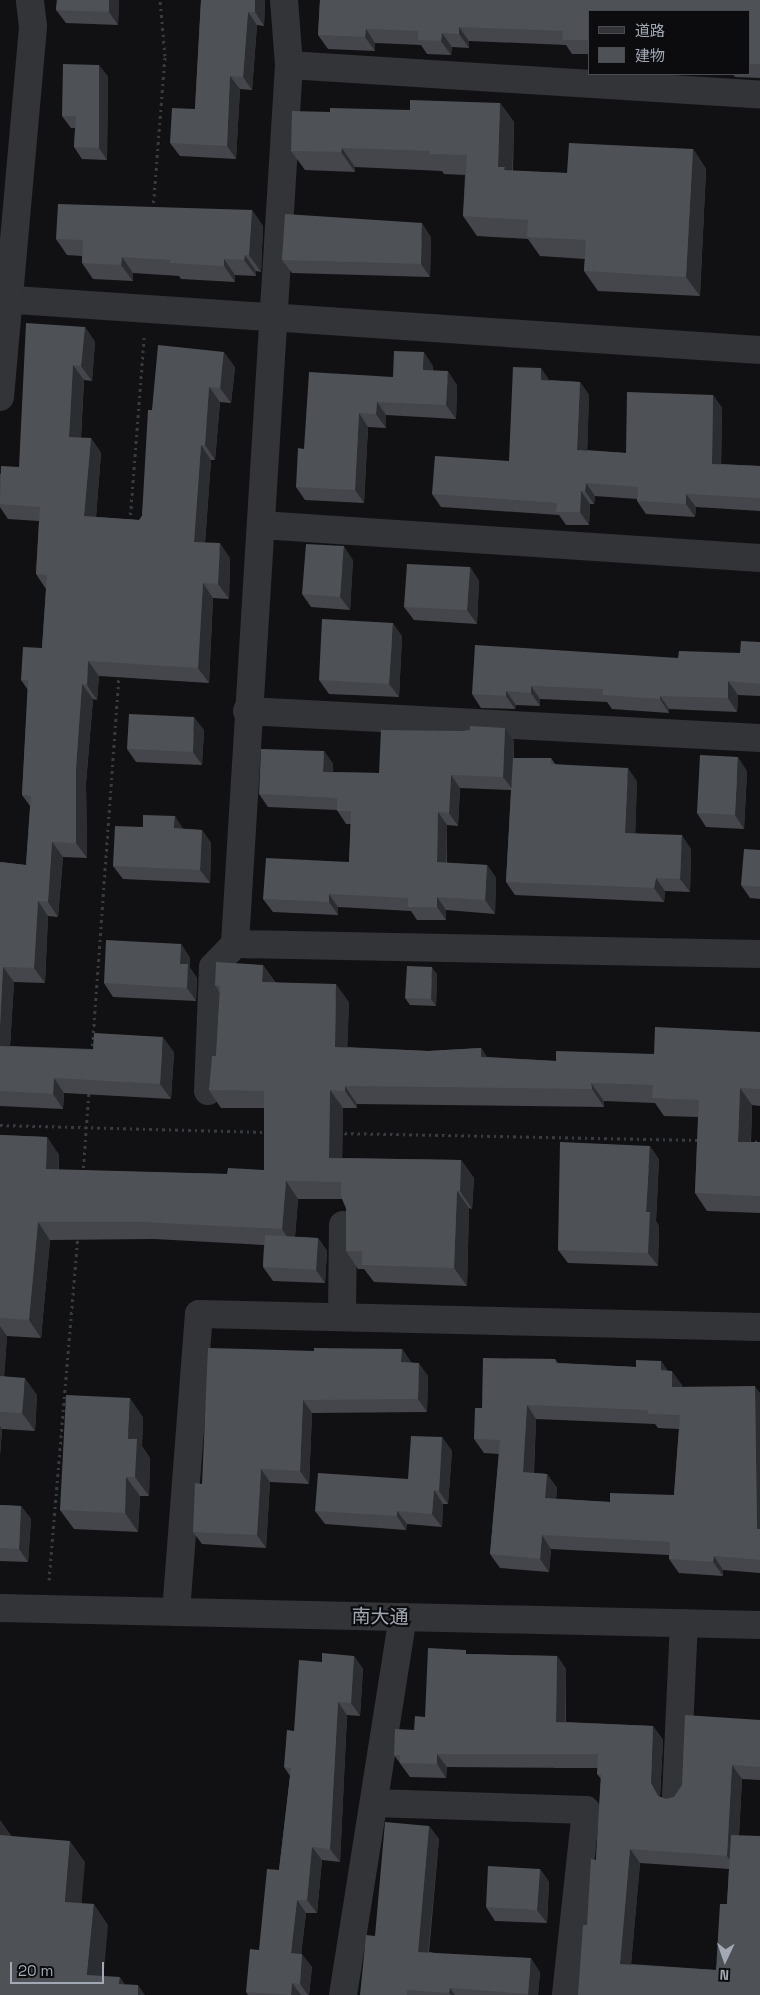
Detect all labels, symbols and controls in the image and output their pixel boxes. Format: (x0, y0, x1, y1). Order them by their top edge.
legend (588, 10, 750, 75)
text: 道路 (635, 21, 665, 40)
text: 建物 (635, 46, 665, 65)
street label: 南大通 (351, 1605, 409, 1629)
north arrow (700, 1935, 750, 1985)
scale bar (12, 1952, 106, 1984)
text: 20 m (18, 1961, 53, 1980)
text: N (719, 1966, 729, 1984)

